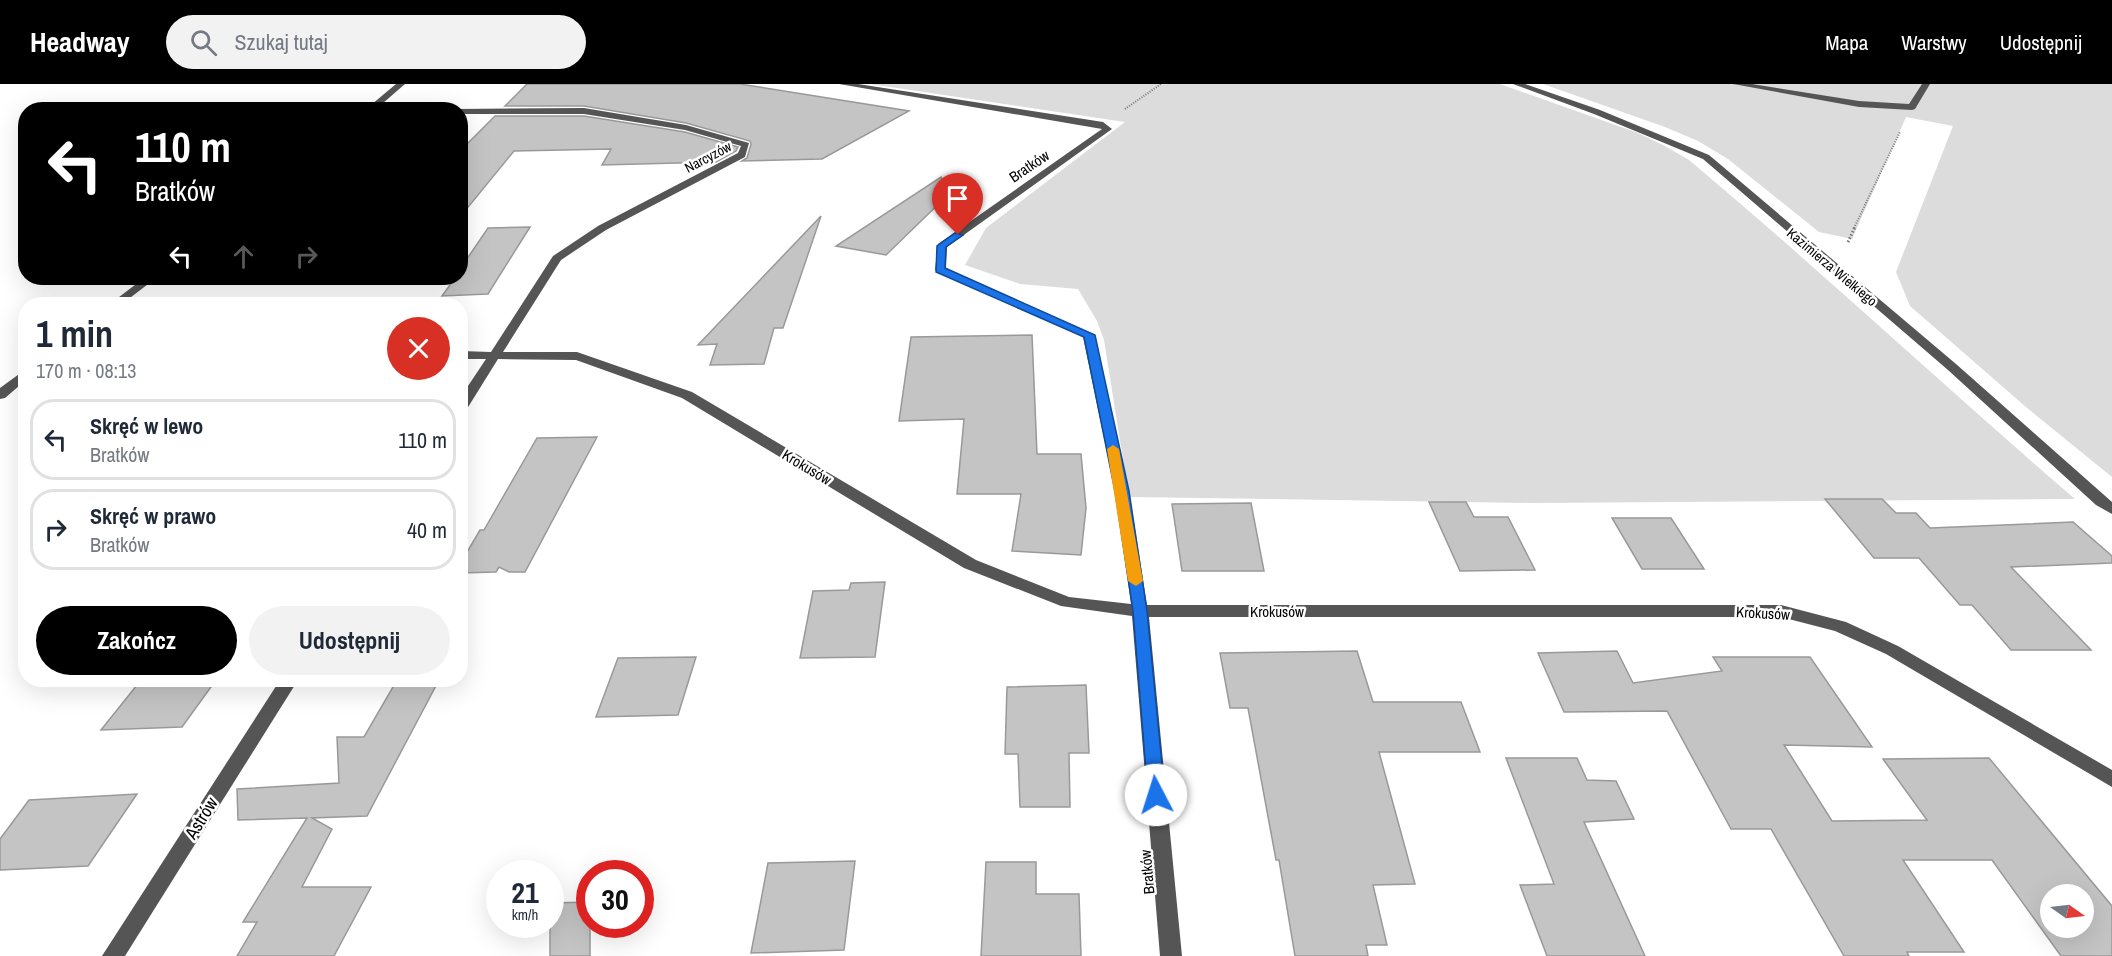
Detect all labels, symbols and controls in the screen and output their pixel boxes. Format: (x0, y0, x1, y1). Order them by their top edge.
search box (166, 15, 586, 69)
text: Headway (30, 23, 130, 61)
icon: search (187, 26, 220, 59)
text: Szukaj tutaj (235, 27, 328, 57)
text: Mapa (1825, 28, 1868, 57)
text: Warstwy (1901, 28, 1967, 57)
text: Udostępnij (2000, 28, 2082, 57)
text: 110 m (135, 119, 231, 175)
icon: left (36, 126, 114, 204)
street label: Narcyzów (682, 137, 735, 177)
street label: Bratków (1005, 145, 1053, 187)
text: Bratków (135, 173, 215, 209)
pin (932, 173, 983, 235)
icon: arrive (941, 182, 974, 215)
street label: Kazimierza Wielkiego (1783, 224, 1881, 310)
icon: left (164, 240, 197, 273)
icon: ahead (227, 240, 260, 273)
icon: right (290, 240, 323, 273)
text: 1 min (36, 310, 113, 358)
button: close (387, 317, 450, 380)
text: 170 m · 08:13 (36, 357, 136, 384)
text: Skręć w lewo (90, 411, 203, 441)
icon: left (39, 423, 72, 456)
text: 110 m (398, 425, 447, 455)
text: Bratków (90, 441, 149, 468)
street label: Krokusów (778, 444, 836, 490)
text: Skręć w prawo (90, 501, 216, 531)
icon: right (39, 513, 72, 546)
text: 40 m (407, 515, 447, 545)
text: Bratków (90, 531, 149, 558)
street label: Krokusów (1250, 601, 1304, 622)
street label: Krokusów (1735, 601, 1791, 625)
button: Zakończ (36, 606, 237, 675)
button: Udostępnij (249, 606, 450, 675)
position arrow (1124, 763, 1188, 827)
street label: Astrów (178, 792, 224, 845)
street label: Bratków (1135, 849, 1159, 895)
speed limit sign: 30 (576, 860, 654, 938)
text: 21 (511, 872, 539, 912)
north arrow (2040, 884, 2094, 938)
map controls (2040, 884, 2094, 938)
text: km/h (512, 904, 538, 925)

